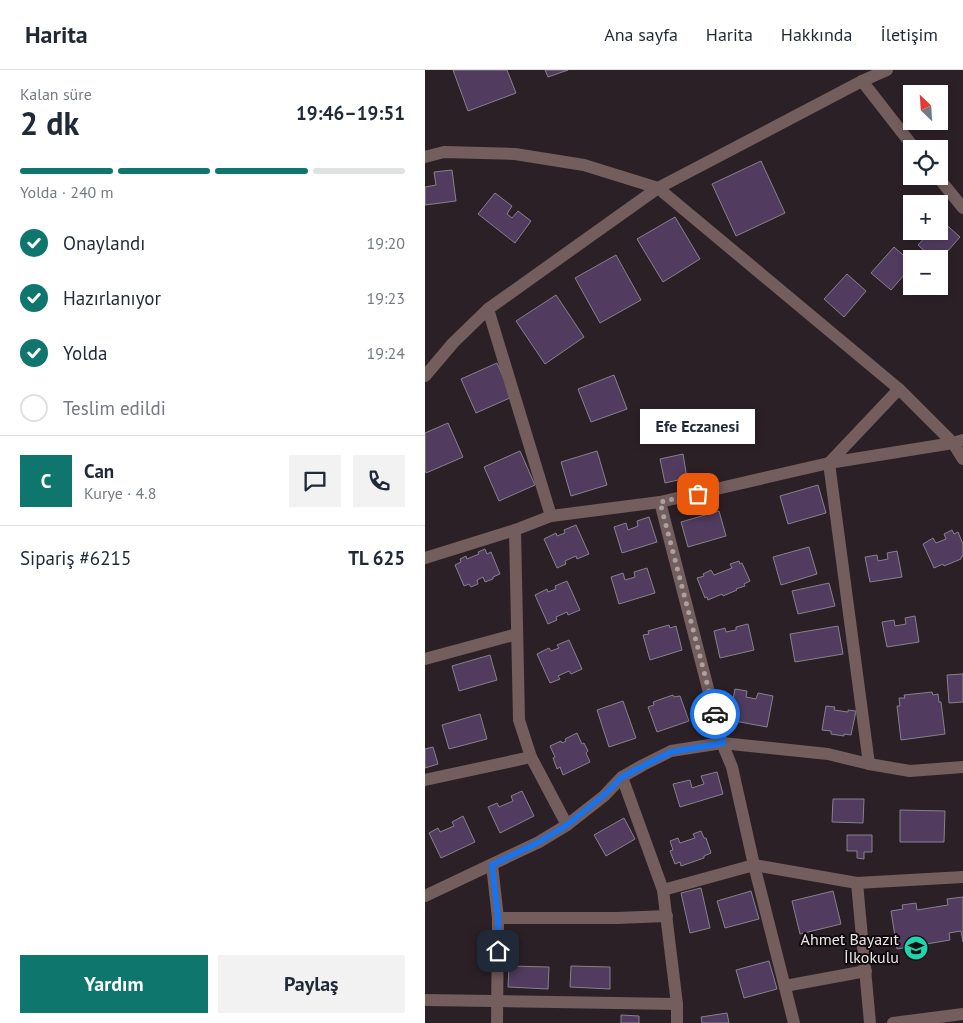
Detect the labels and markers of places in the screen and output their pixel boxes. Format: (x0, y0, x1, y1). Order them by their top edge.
callout: Efe Eczanesi (641, 409, 755, 444)
pin (677, 473, 719, 515)
place label: Ahmet Bayazıt İlkokulu (801, 929, 900, 967)
pin (477, 930, 519, 972)
school or university icon: Ahmet Bayazıt İlkokulu (903, 935, 929, 961)

